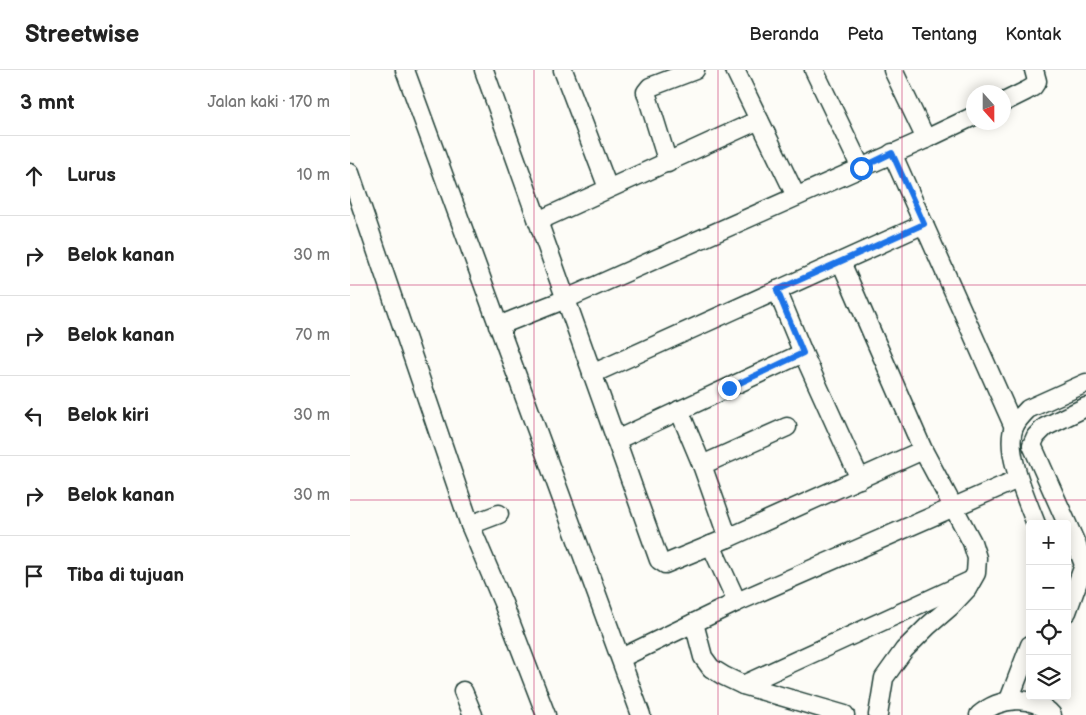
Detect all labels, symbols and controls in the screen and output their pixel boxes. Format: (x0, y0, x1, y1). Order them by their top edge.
text: Streetwise (25, 20, 139, 49)
text: Beranda (749, 24, 819, 45)
text: Peta (847, 24, 884, 45)
text: Tentang (912, 24, 977, 45)
text: Kontak (1005, 24, 1061, 45)
north arrow (966, 85, 1011, 130)
text: 3 mnt (20, 90, 75, 115)
text: Jalan kaki · 170 m (207, 93, 330, 112)
route start (850, 157, 873, 180)
icon: ahead (20, 162, 48, 190)
text: Lurus (67, 164, 116, 187)
text: 10 m (297, 166, 330, 185)
icon: right (20, 242, 48, 270)
text: Belok kanan (67, 244, 175, 267)
text: 30 m (293, 246, 330, 265)
icon: right (20, 322, 48, 350)
text: Belok kanan (67, 324, 175, 347)
text: 70 m (295, 326, 330, 345)
route end (718, 377, 741, 400)
icon: left (20, 402, 48, 430)
text: Belok kiri (67, 404, 149, 427)
text: 30 m (293, 406, 330, 425)
icon: right (20, 482, 48, 510)
text: Belok kanan (67, 484, 175, 507)
text: 30 m (293, 486, 330, 505)
map controls (1026, 520, 1071, 700)
button: + (1026, 520, 1071, 565)
icon: arrive (20, 562, 48, 590)
text: Tiba di tujuan (67, 564, 184, 587)
button: − (1026, 565, 1071, 610)
button: locate (1026, 610, 1071, 655)
button: layers (1026, 655, 1071, 700)

